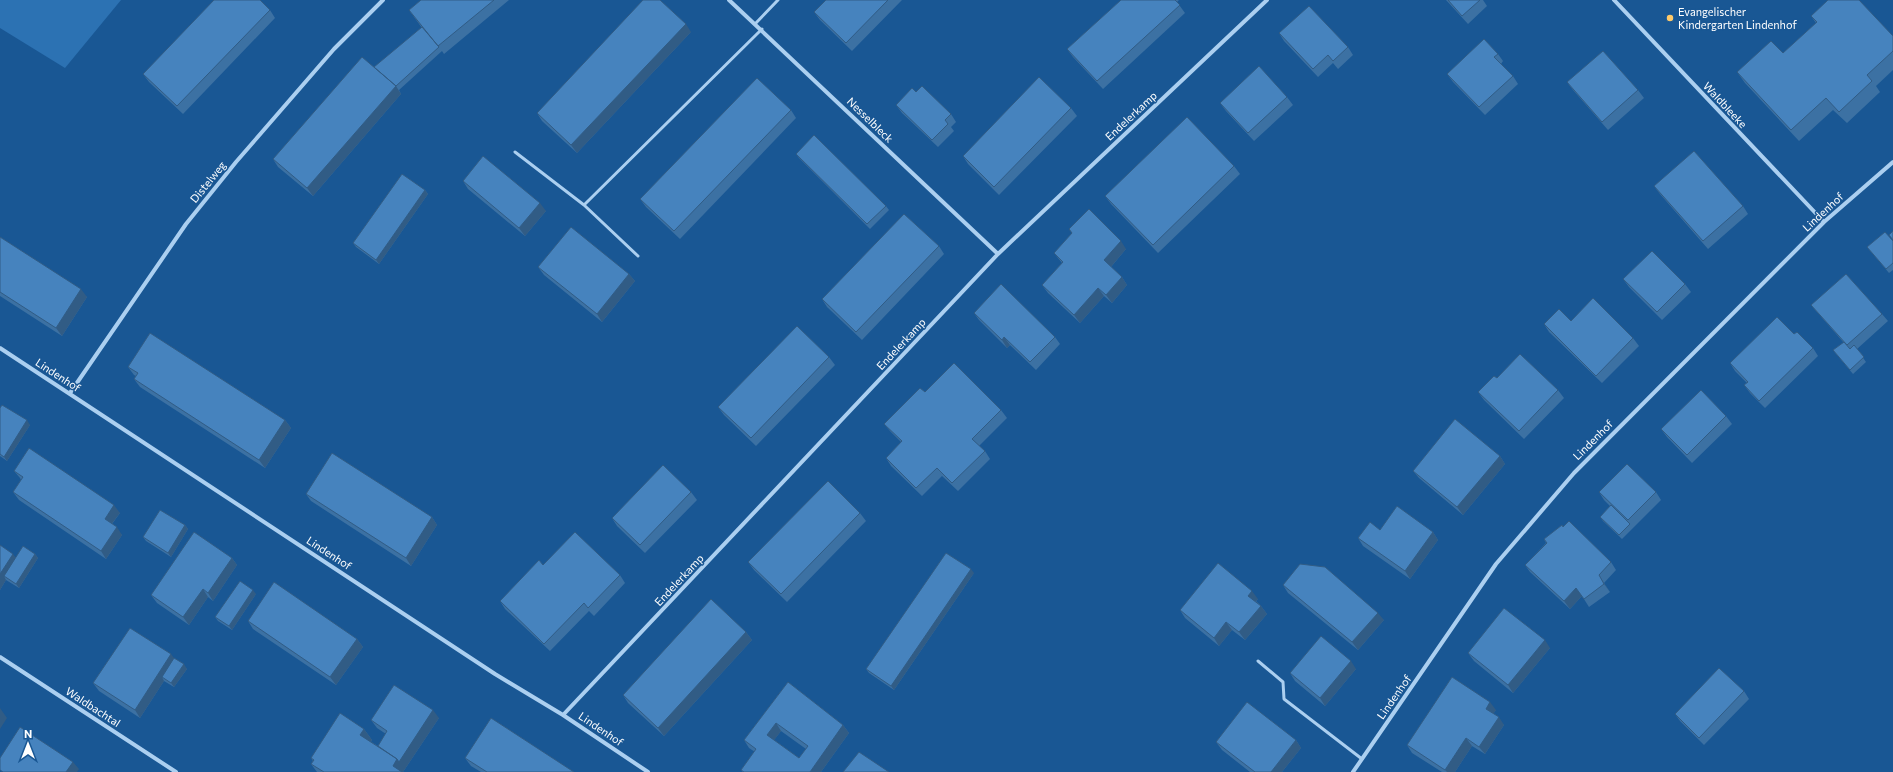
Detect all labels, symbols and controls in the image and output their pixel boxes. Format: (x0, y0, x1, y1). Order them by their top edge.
place label: Evangelischer Kindergarten Lindenhof (1678, 5, 1797, 31)
marker: Evangelischer Kindergarten Lindenhof (1665, 13, 1675, 23)
street label: Waldbleeke (1701, 79, 1750, 130)
street label: Endelerkamp (1102, 88, 1159, 143)
street label: Nesselbleck (845, 94, 896, 145)
street label: Distelweg (187, 158, 228, 205)
street label: Lindenhof (1800, 189, 1846, 234)
street label: Endelerkamp (873, 315, 928, 372)
street label: Lindenhof (33, 355, 84, 394)
street label: Lindenhof (1570, 417, 1616, 462)
street label: Lindenhof (304, 533, 355, 572)
street label: Endelerkamp (651, 551, 706, 608)
street label: Lindenhof (1374, 672, 1414, 721)
street label: Waldbachtal (63, 684, 123, 729)
street label: Lindenhof (576, 709, 627, 749)
north arrow (8, 724, 48, 764)
text: N (24, 727, 32, 740)

